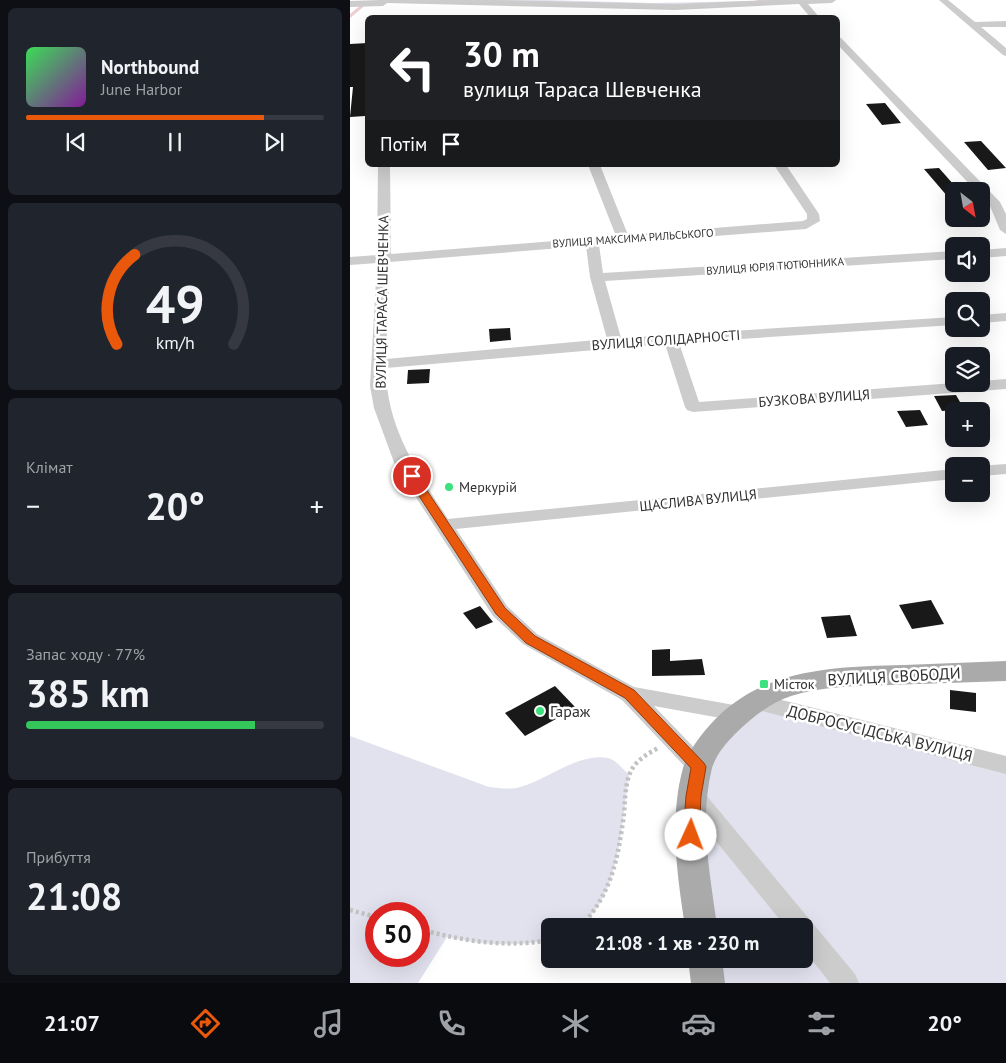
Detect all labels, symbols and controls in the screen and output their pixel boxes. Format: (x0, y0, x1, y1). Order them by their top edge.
text: 30 m (463, 31, 540, 77)
icon: left (380, 35, 445, 100)
text: Northbound (101, 55, 199, 79)
text: вулиця Тараса Шевченка (463, 75, 702, 103)
text: June Harbor (101, 79, 182, 99)
icon: previous (62, 128, 90, 156)
icon: pause (161, 128, 189, 156)
icon: next (260, 128, 288, 156)
icon: arrive (437, 130, 465, 158)
text: Потім (380, 132, 427, 156)
north arrow (945, 182, 990, 228)
map controls (945, 182, 990, 502)
street label: ВУЛИЦЯ ТАРАСА ШЕВЧЕНКА (371, 214, 393, 389)
street label: ВУЛИЦЯ МАКСИМА РИЛЬСЬКОГО (552, 225, 714, 251)
button: sound (945, 237, 990, 282)
street label: ВУЛИЦЯ ЮРІЯ ТЮТЮННИКА (706, 254, 845, 278)
text: 49 (146, 270, 204, 337)
button: search (945, 292, 990, 337)
street label: ВУЛИЦЯ СОЛІДАРНОСТІ (591, 326, 741, 354)
text: km/h (155, 331, 195, 354)
button: layers (945, 347, 990, 392)
street label: БУЗКОВА ВУЛИЦЯ (758, 385, 870, 411)
button: + (945, 402, 990, 447)
pin (391, 455, 433, 497)
text: Клімат (26, 457, 73, 477)
button: − (945, 457, 990, 502)
icon: arrive (398, 462, 426, 490)
place label: Меркурій (459, 478, 517, 496)
text: 20° (145, 481, 205, 530)
marker: Меркурій (443, 481, 455, 493)
street label: ЩАСЛИВА ВУЛИЦЯ (638, 485, 758, 515)
text: − (26, 487, 40, 524)
text: + (310, 487, 324, 524)
text: Запас ходу · 77% (26, 644, 145, 664)
street label: ВУЛИЦЯ СВОБОДИ (827, 663, 961, 689)
text: 385 km (26, 668, 150, 717)
place label: Місток (774, 675, 815, 693)
marker: Місток (758, 678, 770, 690)
street label: ДОБРОСУСІДСЬКА ВУЛИЦЯ (785, 700, 975, 766)
place label: Гараж (550, 701, 591, 721)
marker: Гараж (534, 705, 546, 717)
position arrow (664, 808, 716, 860)
text: Прибуття (26, 847, 91, 867)
text: 21:08 (26, 871, 122, 920)
speed limit sign: 50 (365, 902, 430, 967)
text: 21:08 · 1 хв · 230 m (595, 931, 759, 955)
icon: directions (188, 1006, 223, 1041)
icon: music (311, 1006, 346, 1041)
icon: phone (434, 1006, 469, 1041)
icon: climate (558, 1006, 593, 1041)
icon: car (681, 1006, 716, 1041)
icon: filters (804, 1006, 839, 1041)
text: 21:07 (44, 1009, 100, 1037)
text: 20° (927, 1009, 962, 1037)

